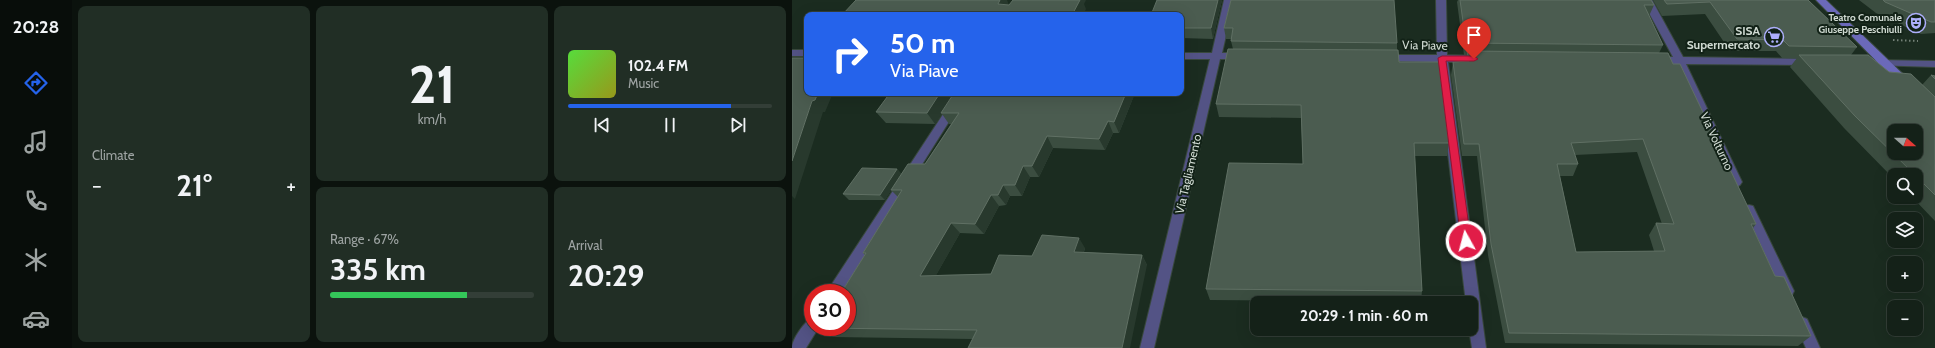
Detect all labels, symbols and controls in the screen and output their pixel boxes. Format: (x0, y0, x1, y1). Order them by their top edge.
place label: Teatro Comunale Giuseppe Peschiulli (1818, 11, 1902, 36)
theatre icon: Teatro Comunale Giuseppe Peschiulli (1905, 12, 1927, 34)
text: 20:28 (13, 16, 59, 38)
pin (1457, 18, 1491, 59)
place label: SISA Supermercato (1687, 23, 1760, 52)
icon: arrive (1463, 24, 1485, 46)
text: 50 m (890, 26, 955, 60)
supermarket icon: SISA Supermercato (1763, 26, 1785, 48)
icon: right (824, 28, 876, 80)
street label: Via Piave (1402, 37, 1448, 53)
text: 21 (409, 53, 455, 116)
text: 102.4 FM (628, 57, 688, 75)
text: Via Piave (890, 60, 959, 82)
icon: directions (22, 69, 50, 97)
text: Music (628, 75, 659, 91)
street label: Via Volturno (1697, 110, 1737, 173)
text: km/h (418, 111, 446, 127)
icon: previous (591, 114, 613, 136)
icon: pause (659, 114, 681, 136)
icon: next (727, 114, 749, 136)
north arrow (1887, 124, 1923, 160)
map controls (1887, 124, 1923, 336)
icon: music (22, 128, 50, 156)
street label: Via Tagliamento (1172, 132, 1205, 215)
text: Climate (92, 147, 134, 163)
text: 21° (176, 167, 212, 204)
button: search (1887, 168, 1923, 204)
text: − (92, 172, 102, 199)
text: + (286, 172, 296, 199)
icon: phone (22, 187, 50, 215)
button: layers (1887, 212, 1923, 248)
position arrow (1445, 220, 1487, 262)
text: Range · 67% (330, 231, 399, 247)
text: Arrival (568, 237, 603, 253)
icon: climate (22, 246, 50, 274)
text: 335 km (330, 251, 426, 288)
button: + (1887, 256, 1923, 292)
text: 20:29 (568, 257, 644, 294)
speed limit sign: 30 (804, 284, 856, 336)
button: − (1887, 300, 1923, 336)
icon: car (22, 305, 50, 333)
text: 20:29 · 1 min · 60 m (1300, 307, 1428, 325)

